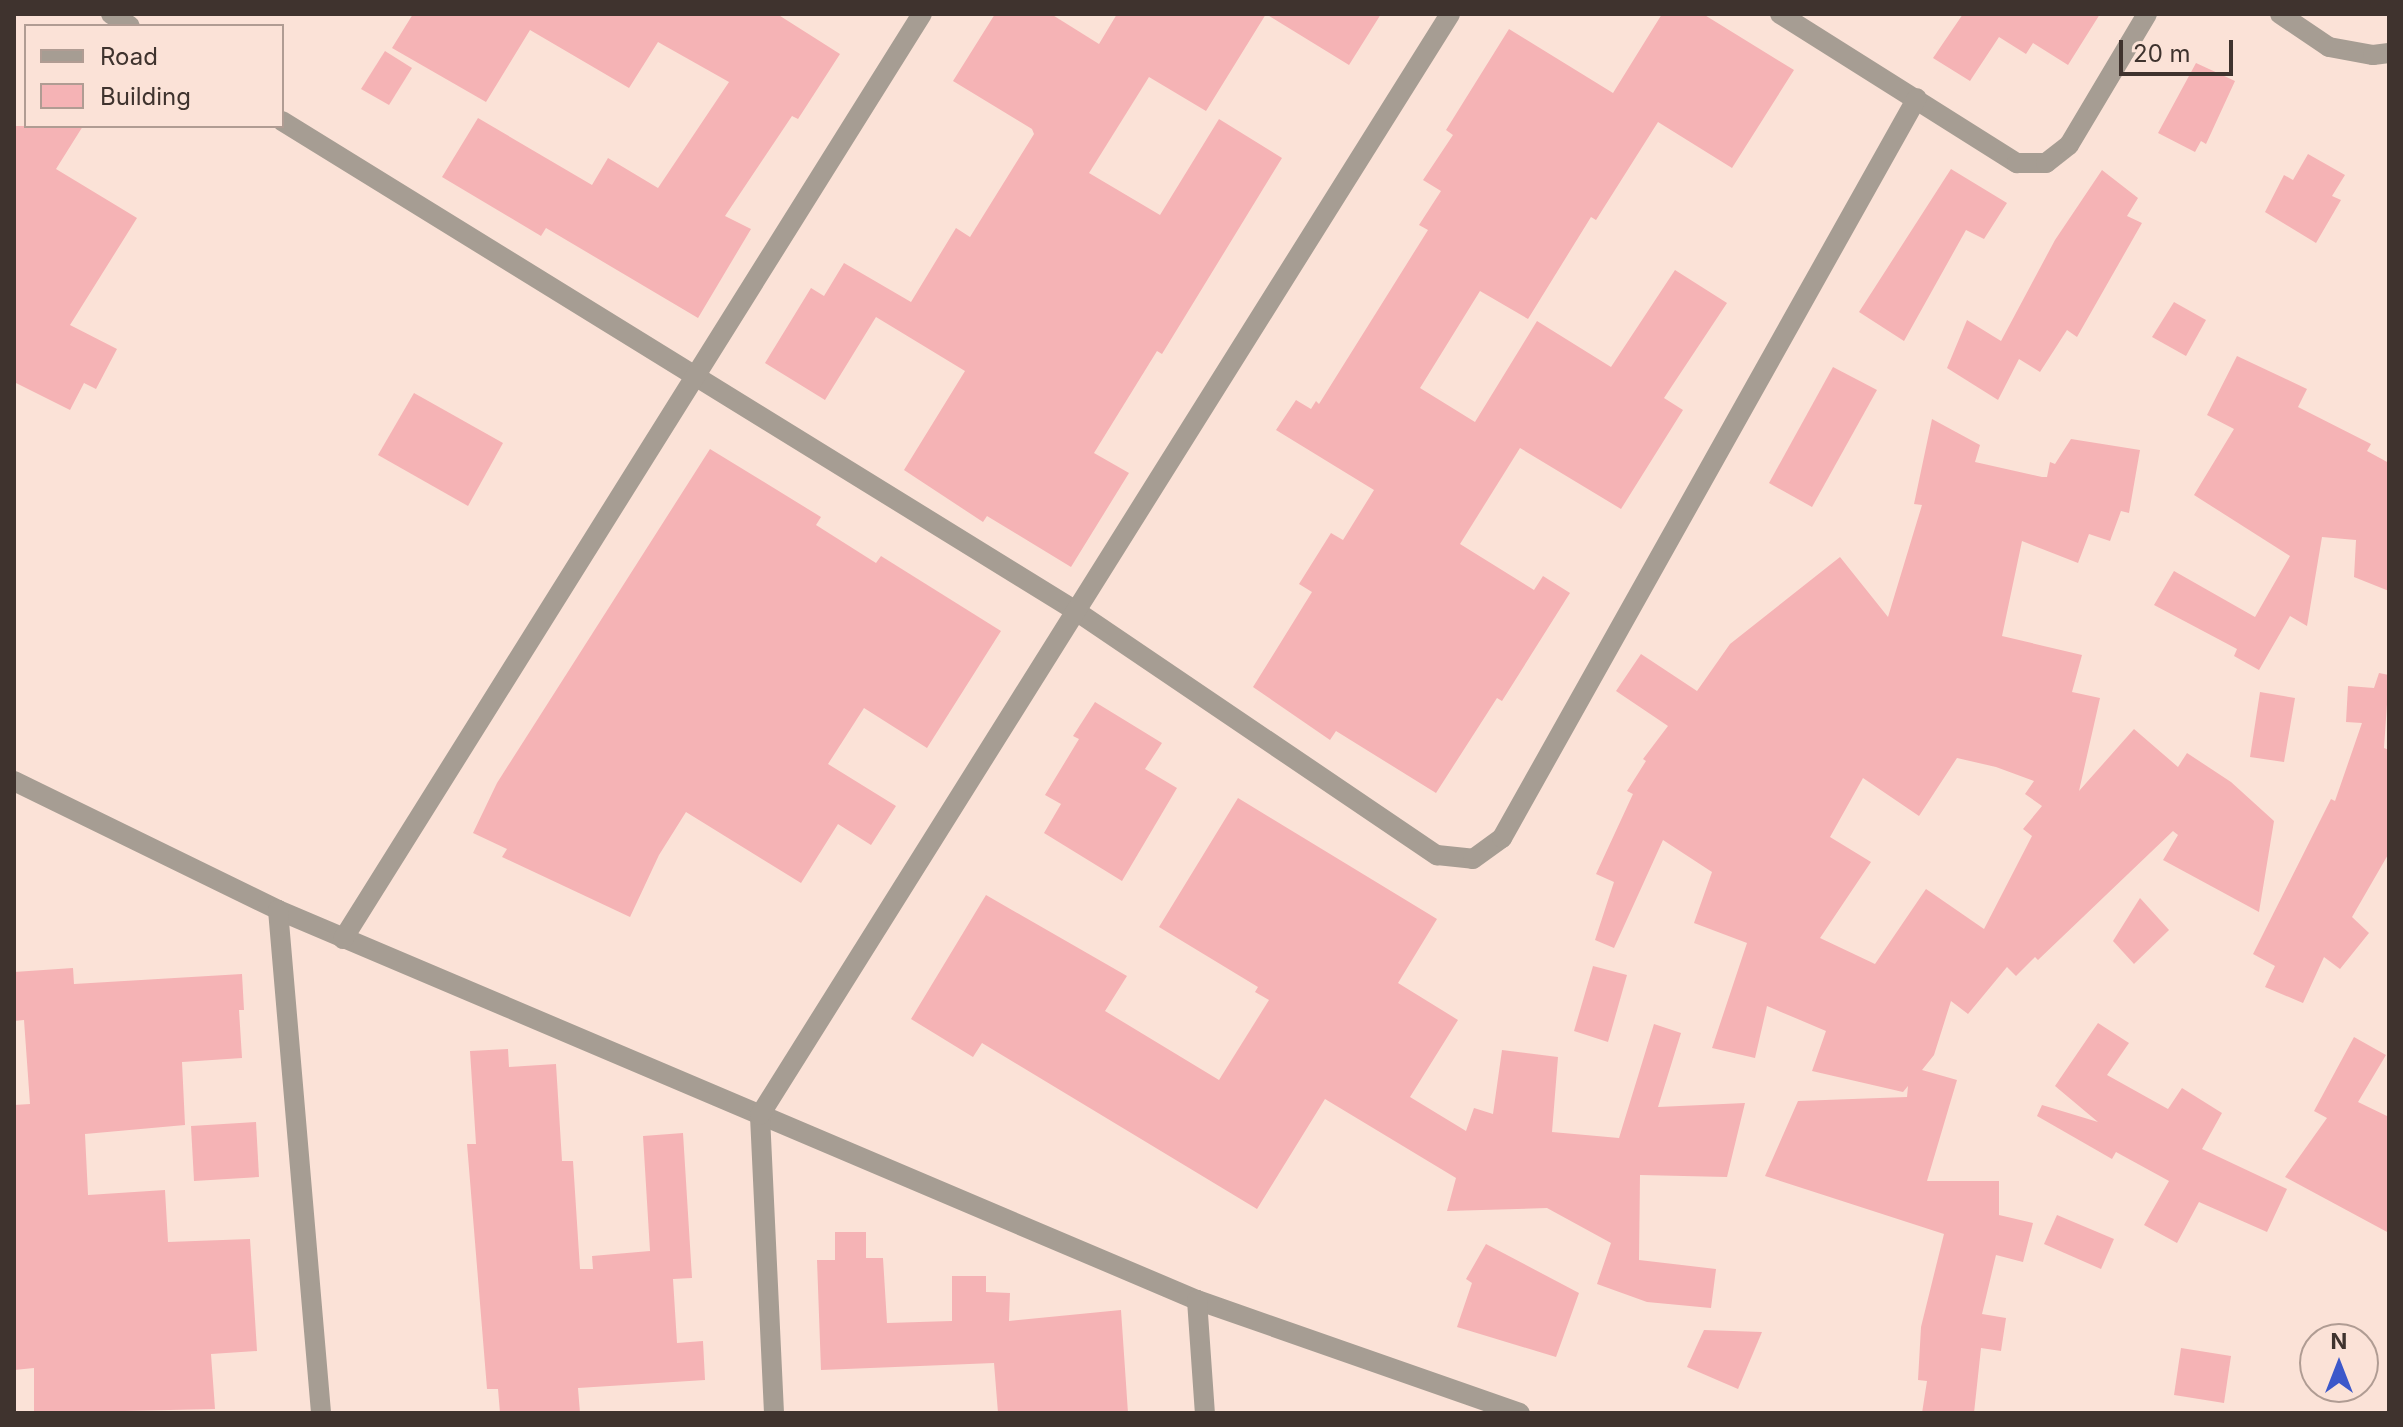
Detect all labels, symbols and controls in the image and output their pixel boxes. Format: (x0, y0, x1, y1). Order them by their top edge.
legend (24, 24, 284, 128)
scale bar (2123, 24, 2237, 74)
text: 20 m (2133, 39, 2191, 68)
text: Road (100, 42, 158, 71)
text: Building (100, 82, 191, 111)
north arrow (2299, 1323, 2379, 1403)
text: N (2331, 1328, 2347, 1354)

